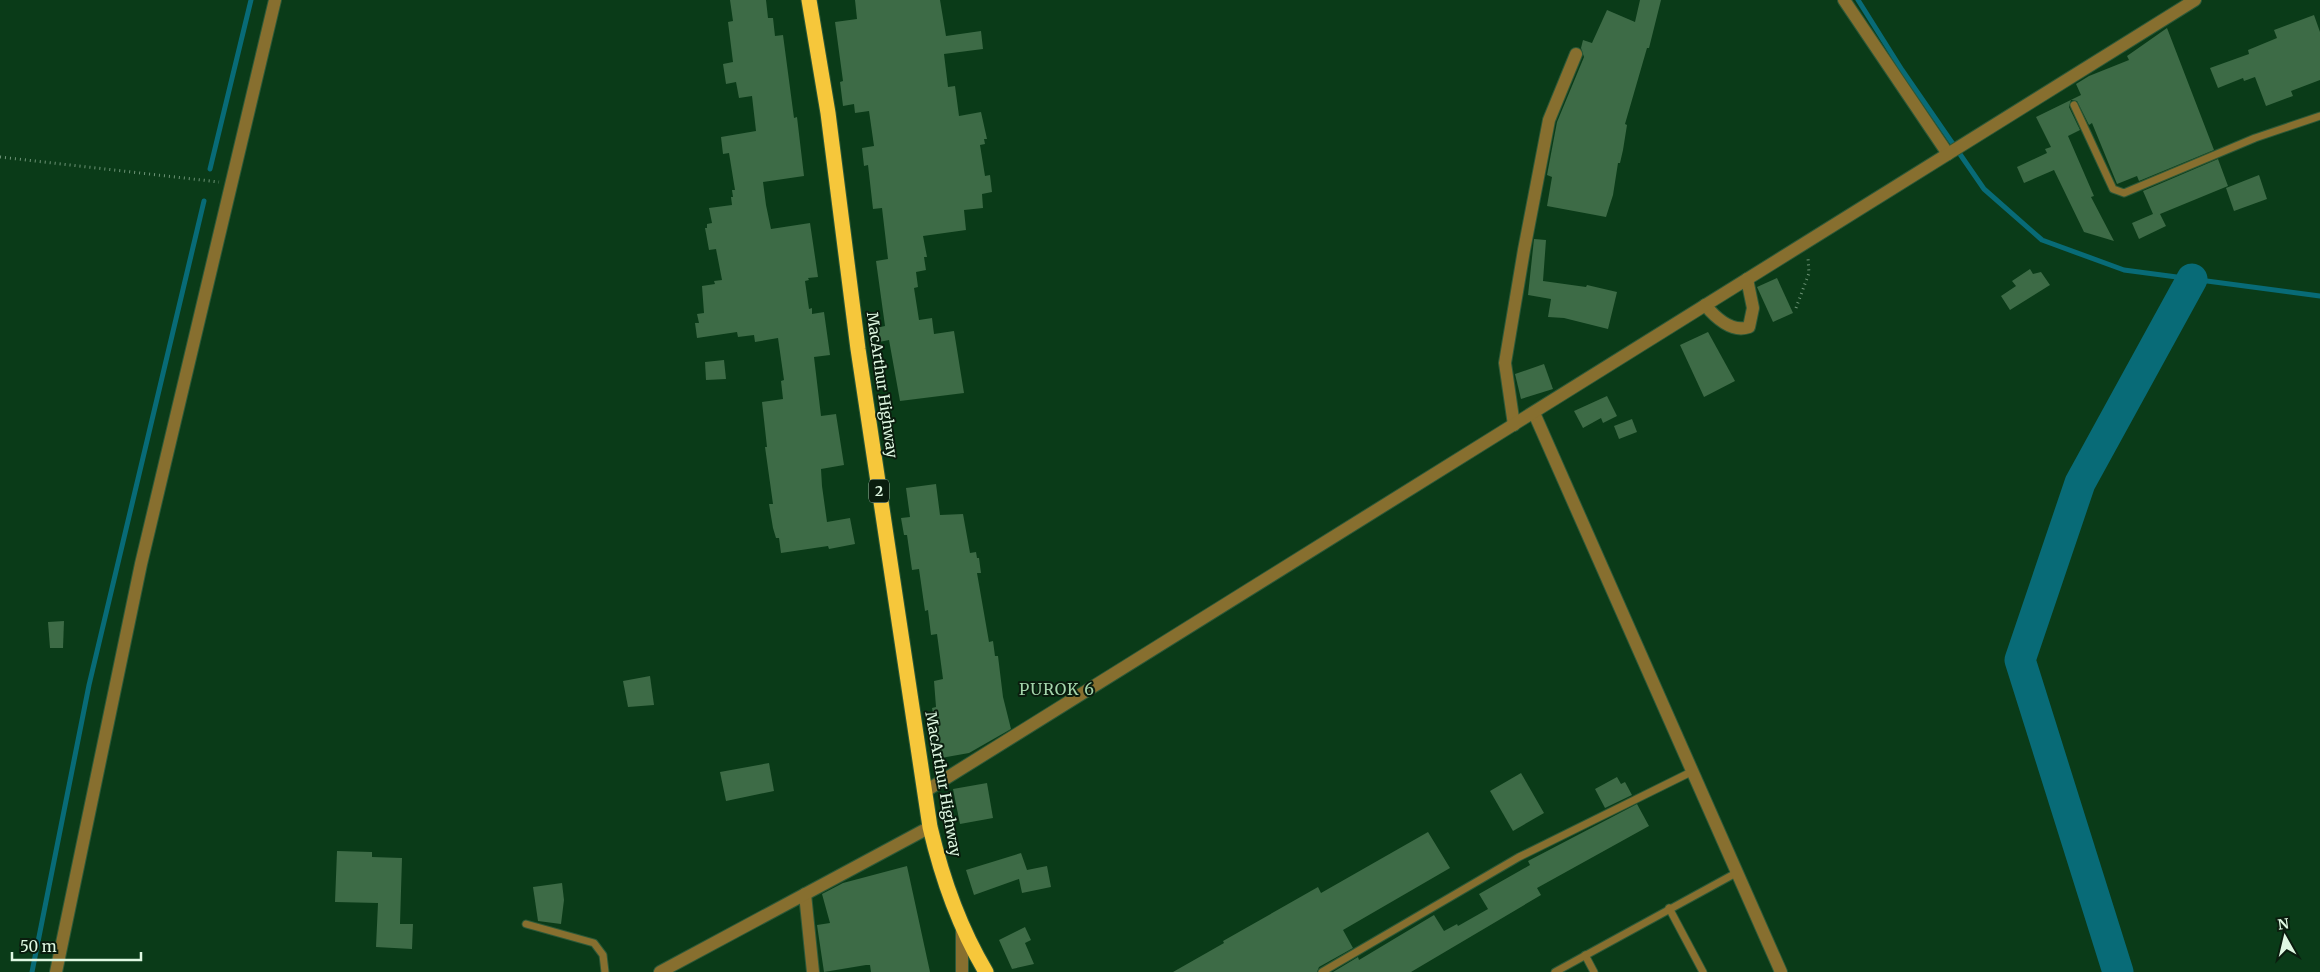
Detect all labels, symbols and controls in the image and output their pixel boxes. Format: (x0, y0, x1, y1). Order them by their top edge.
street label: MacArthur Highway (863, 311, 902, 459)
road number: 2 (869, 480, 889, 502)
district label: PUROK 6 (1019, 679, 1095, 699)
street label: MacArthur Highway (921, 710, 966, 858)
north arrow (2260, 912, 2310, 962)
text: N (2276, 914, 2290, 934)
scale bar (12, 930, 141, 962)
text: 50 m (20, 937, 57, 956)

